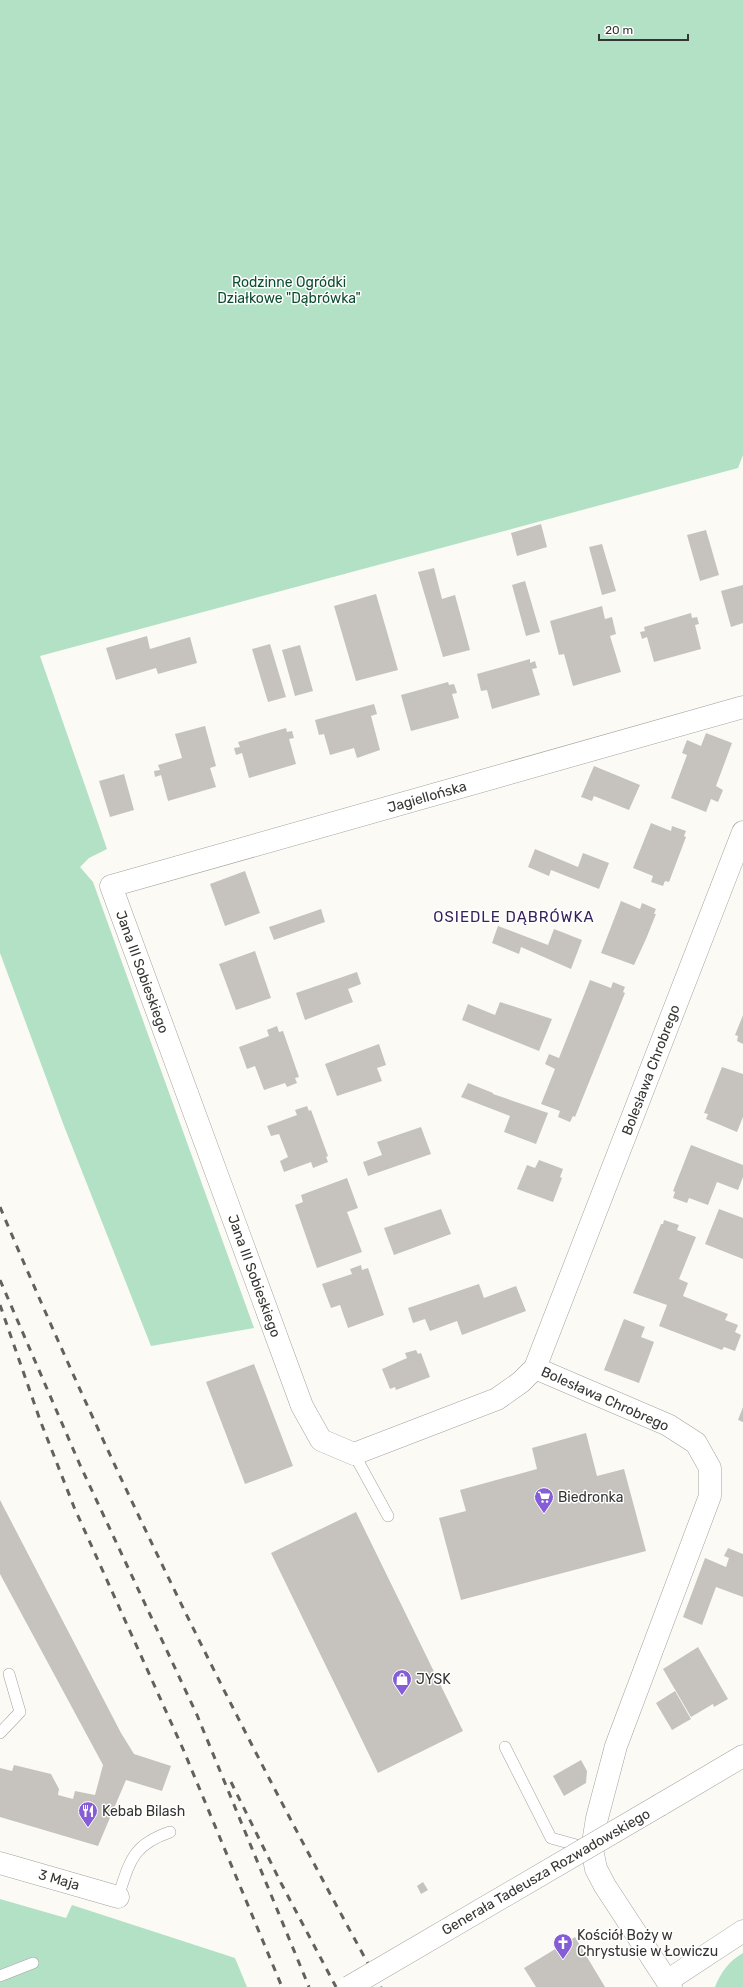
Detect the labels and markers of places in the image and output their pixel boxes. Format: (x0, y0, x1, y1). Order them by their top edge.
supermarket icon: Biedronka (533, 1486, 555, 1514)
place label: Biedronka (558, 1489, 623, 1506)
shop icon: JYSK (391, 1668, 413, 1696)
place label: JYSK (416, 1671, 451, 1688)
restaurant icon: Kebab Bilash (77, 1800, 99, 1828)
place label: Kebab Bilash (102, 1803, 185, 1820)
place label: Kościół Boży w Chrystusie w Łowiczu (577, 1927, 718, 1960)
church icon: Kościół Boży w Chrystusie w Łowiczu (552, 1932, 574, 1960)

